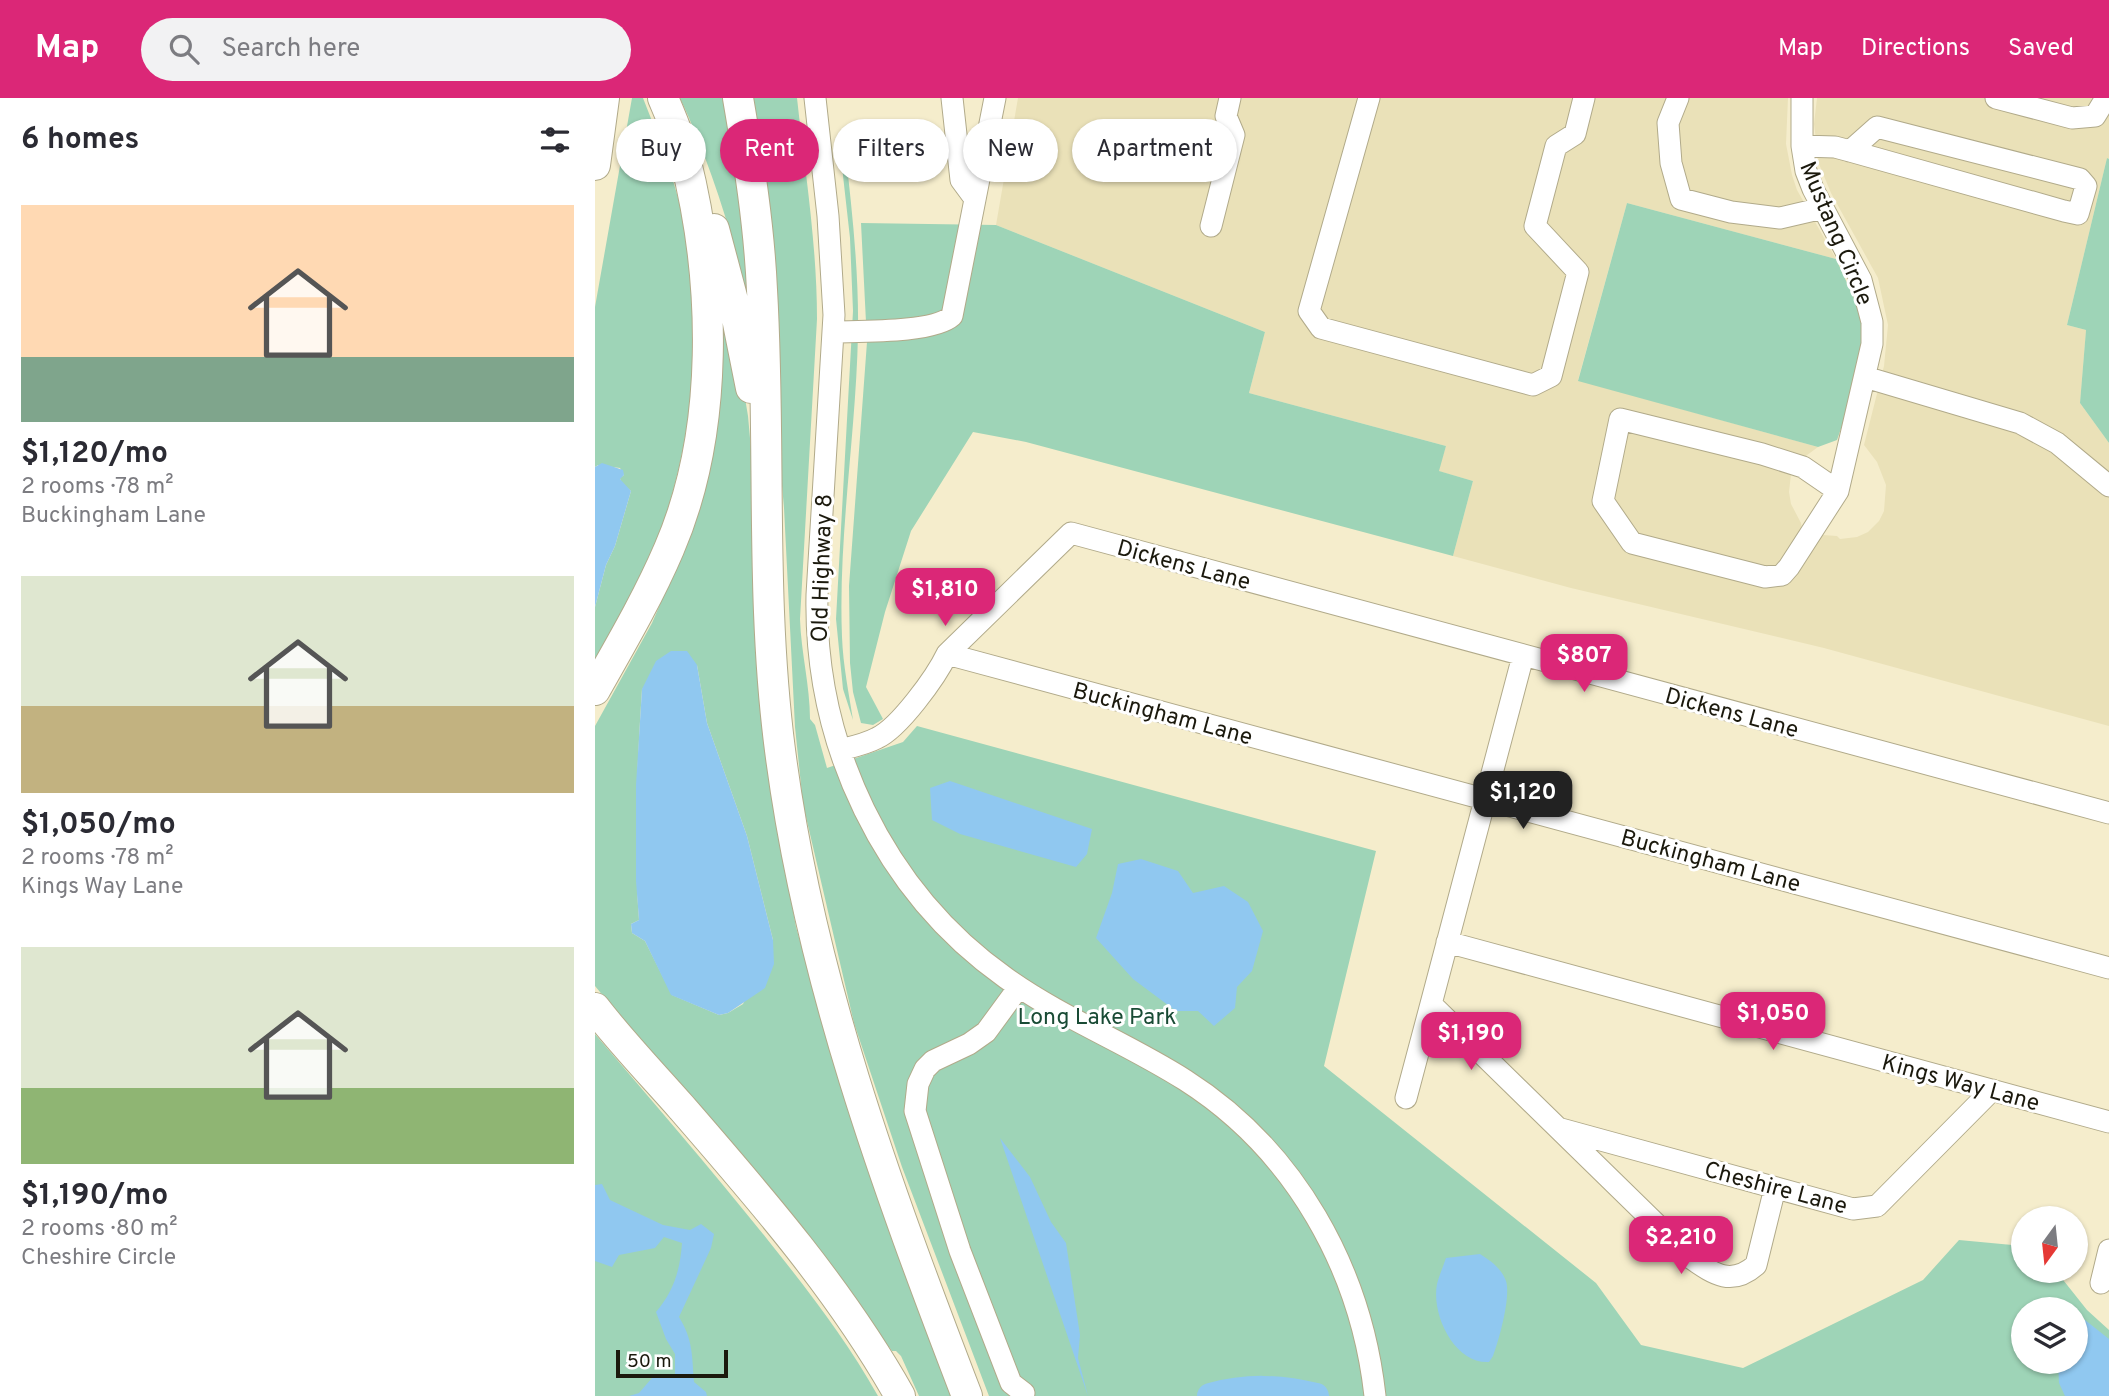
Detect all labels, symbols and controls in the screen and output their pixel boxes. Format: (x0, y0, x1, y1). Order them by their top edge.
search box (141, 18, 631, 81)
text: Map (35, 28, 99, 70)
icon: search (165, 30, 203, 68)
text: Search here (221, 33, 360, 66)
text: Map (1778, 34, 1823, 64)
text: Directions (1861, 34, 1970, 64)
text: Saved (2008, 34, 2074, 64)
chip: Buy (616, 119, 706, 182)
chip: Rent (720, 119, 819, 182)
chip: Filters (833, 119, 949, 182)
chip: New (963, 119, 1058, 182)
chip: Apartment (1072, 119, 1237, 182)
icon: filters (536, 121, 574, 159)
text: 6 homes (21, 122, 139, 159)
street label: Mustang Circle (1791, 158, 1878, 310)
icon: home (235, 250, 361, 376)
text: $1,120/mo (21, 436, 168, 473)
text: 2 rooms · 78 m² (21, 473, 174, 502)
street label: Old Highway 8 (806, 493, 841, 643)
text: Buckingham Lane (21, 502, 206, 531)
street label: Dickens Lane (1113, 535, 1253, 598)
pin: $1,810 (888, 568, 1002, 628)
text: $1,810 (911, 576, 979, 605)
icon: home (235, 621, 361, 747)
pin: $807 (1543, 634, 1625, 694)
text: $807 (1556, 642, 1612, 671)
street label: Buckingham Lane (1069, 677, 1255, 753)
street label: Dickens Lane (1661, 683, 1801, 746)
pin: $1,120 (1466, 772, 1580, 831)
text: $1,120 (1489, 779, 1557, 808)
text: $1,050/mo (21, 807, 176, 844)
street label: Buckingham Lane (1617, 824, 1803, 900)
text: 2 rooms · 78 m² (21, 844, 174, 873)
text: Kings Way Lane (21, 873, 183, 902)
icon: home (235, 992, 361, 1118)
pin: $1,050 (1716, 992, 1830, 1052)
text: $1,050 (1736, 1000, 1810, 1029)
park label: Long Lake Park (1018, 1004, 1176, 1033)
pin: $1,190 (1414, 1012, 1528, 1072)
text: $1,190 (1437, 1020, 1505, 1049)
street label: Kings Way Lane (1878, 1049, 2042, 1119)
street label: Cheshire Lane (1701, 1156, 1850, 1222)
text: $1,190/mo (21, 1178, 168, 1215)
north arrow (2011, 1206, 2088, 1283)
map controls (2011, 1206, 2088, 1374)
text: 2 rooms · 80 m² (21, 1215, 178, 1244)
pin: $2,210 (1624, 1216, 1738, 1276)
text: $2,210 (1645, 1224, 1717, 1253)
text: Cheshire Circle (21, 1244, 176, 1273)
button: layers (2011, 1297, 2088, 1374)
scale bar (616, 1347, 728, 1379)
text: 50 m (627, 1350, 672, 1374)

